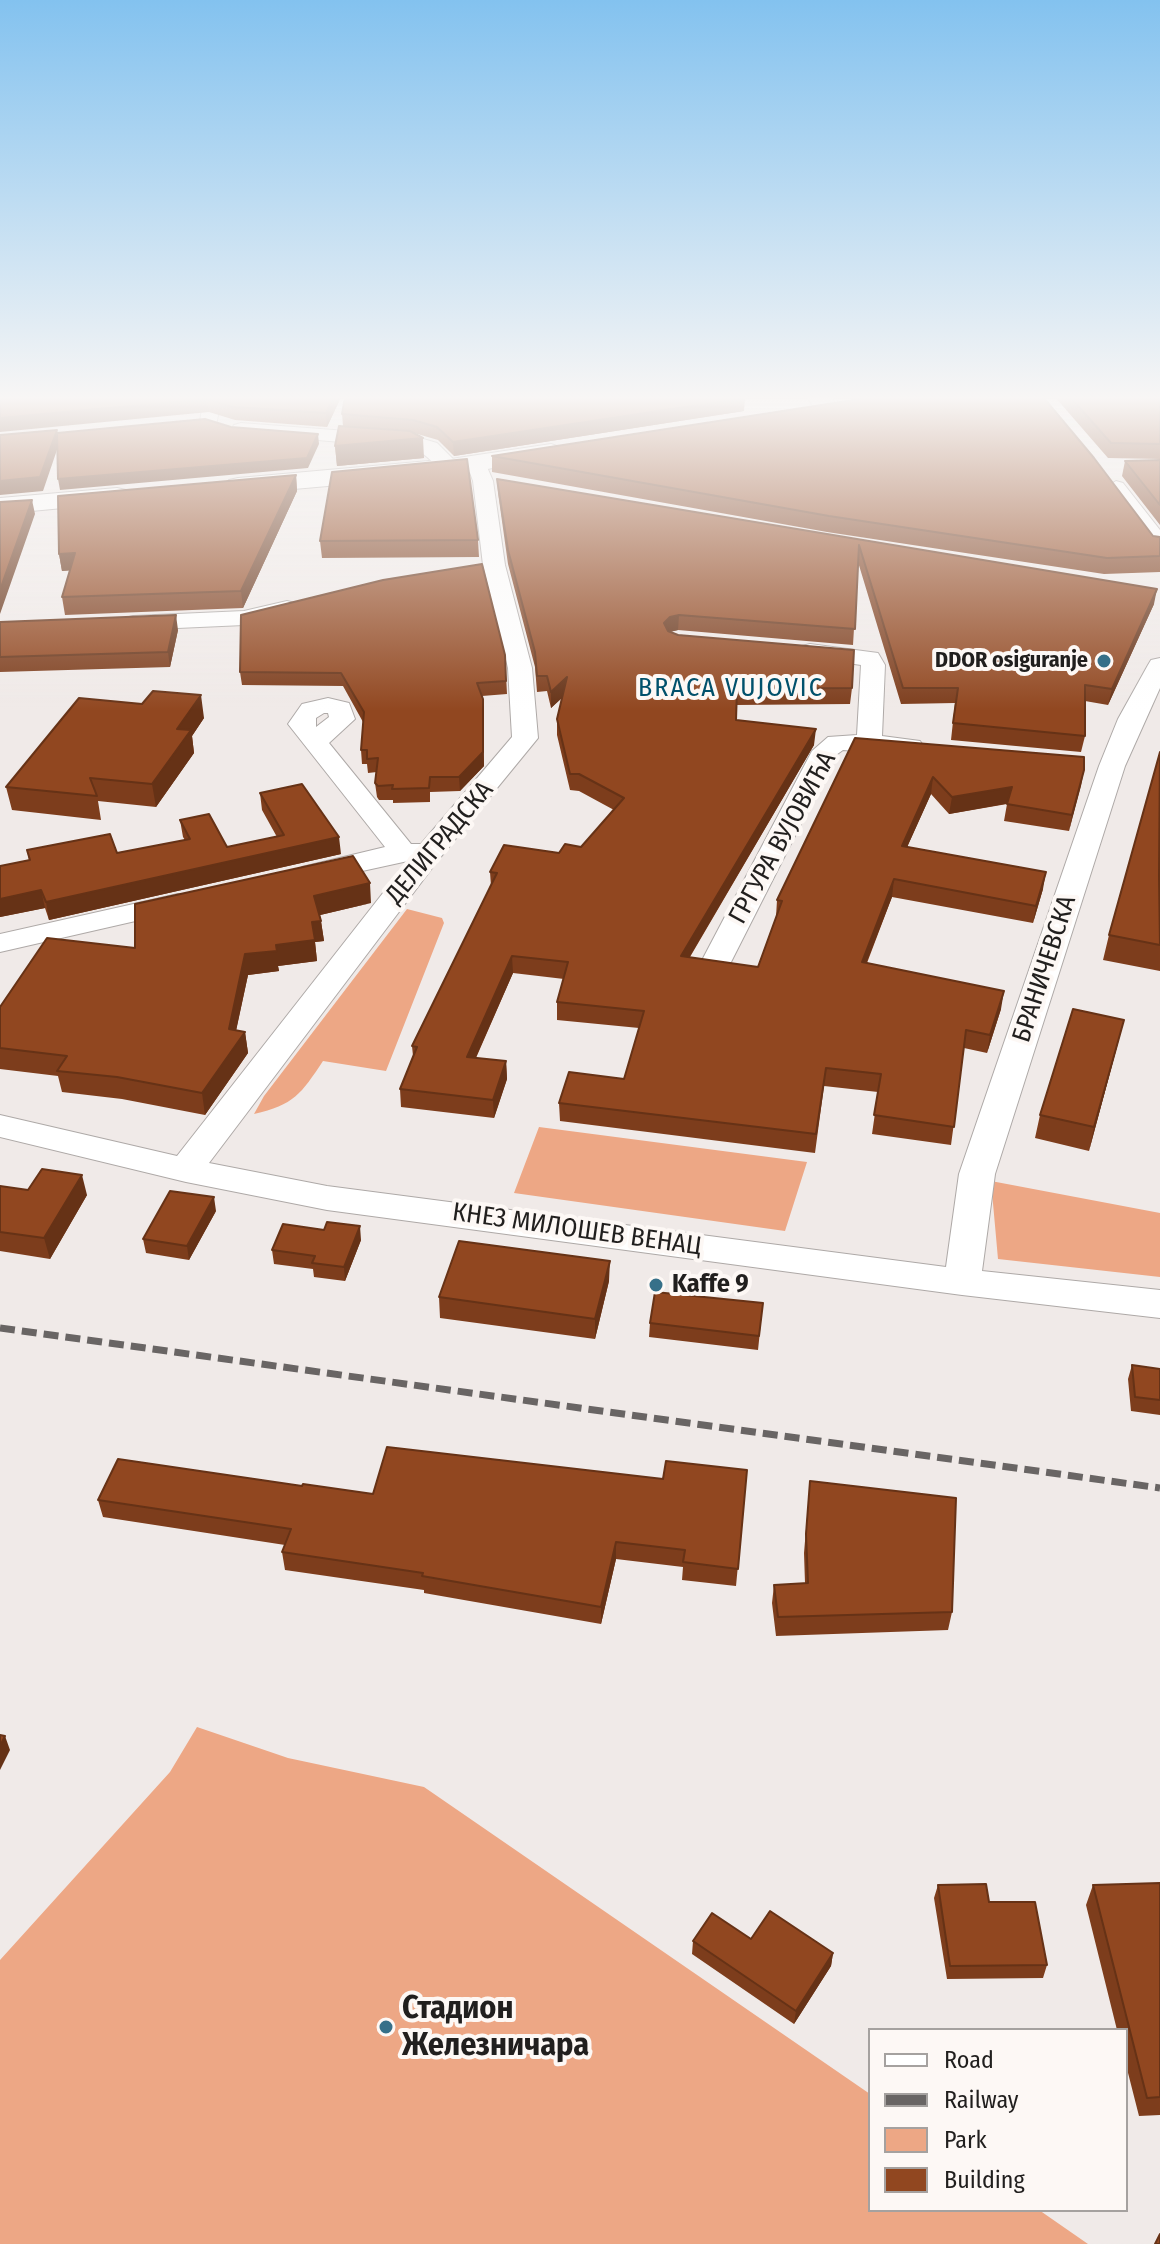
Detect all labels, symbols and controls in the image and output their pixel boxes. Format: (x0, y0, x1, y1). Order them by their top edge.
place label: DDOR osiguranje (935, 648, 1088, 674)
marker: DDOR osiguranje (1095, 652, 1113, 670)
district label: BRACA VUJOVIC (638, 673, 824, 705)
street label: ГРГУРА ВУЈОВИЋА (723, 746, 843, 930)
street label: ДЕЛИГРАДСКА (380, 775, 500, 911)
street label: БРАНИЧЕВСКА (1007, 892, 1083, 1046)
street label: КНЕЗ МИЛОШЕВ ВЕНАЦ (450, 1197, 704, 1263)
place label: Kaffe 9 (672, 1269, 749, 1301)
marker: Kaffe 9 (647, 1276, 665, 1294)
place label: Стадион Железничара (402, 1990, 589, 2065)
marker: Стадион Железничара (377, 2018, 395, 2036)
legend (868, 2028, 1128, 2212)
text: Road (944, 2046, 994, 2074)
text: Railway (944, 2086, 1019, 2114)
text: Park (944, 2126, 987, 2154)
text: Building (944, 2166, 1025, 2194)

